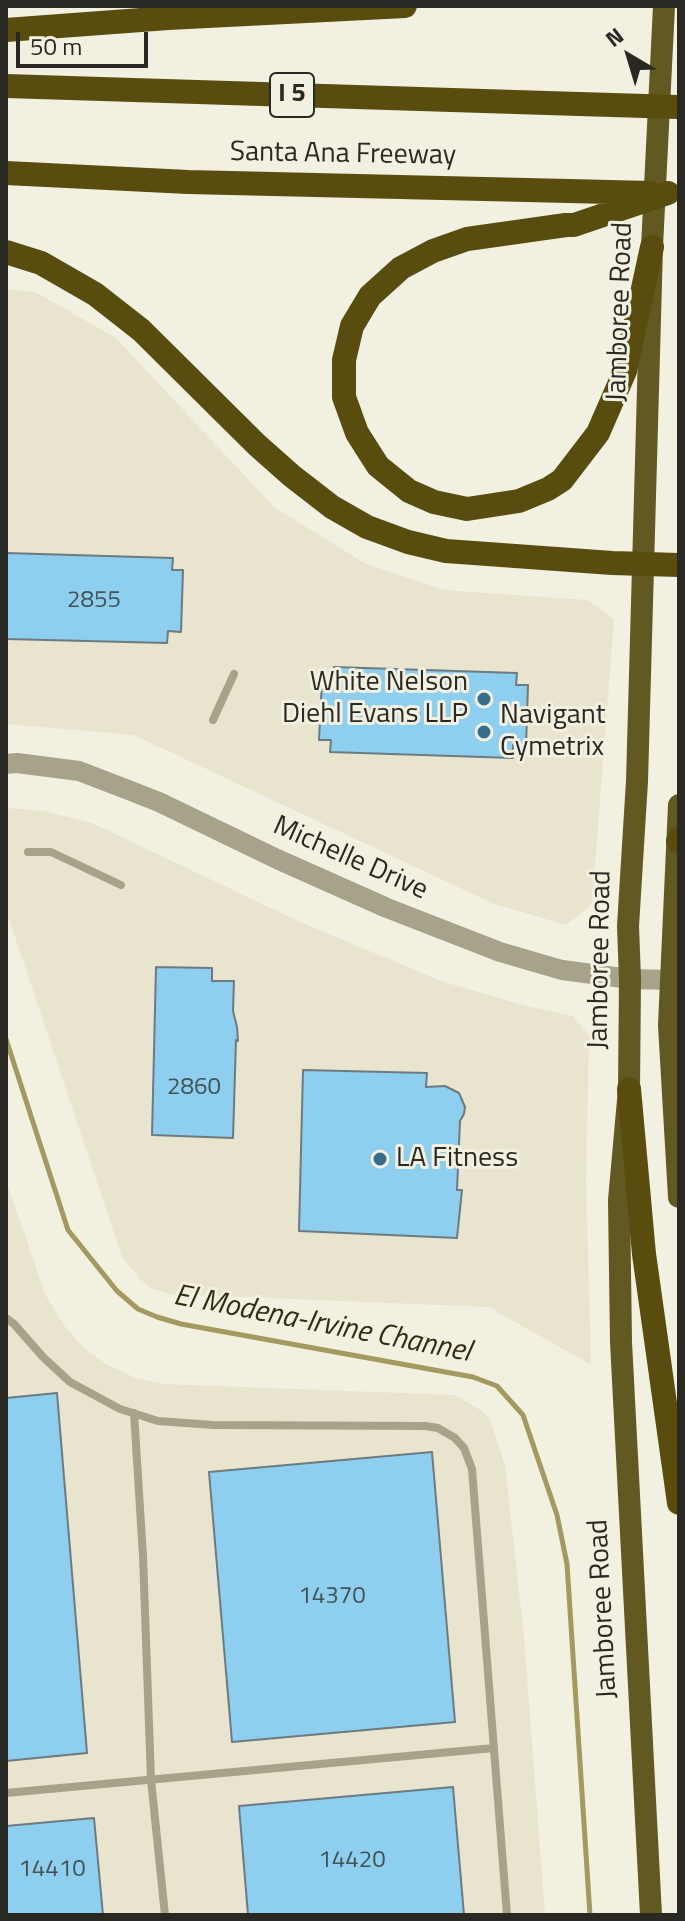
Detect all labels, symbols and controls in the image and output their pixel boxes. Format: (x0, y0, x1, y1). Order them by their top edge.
scale bar (20, 16, 152, 66)
north arrow (589, 16, 669, 96)
text: N (598, 19, 631, 55)
text: 50 m (30, 28, 82, 64)
road number: I 5 (270, 73, 314, 117)
street label: Santa Ana Freeway (230, 136, 456, 174)
street label: Jamboree Road (601, 222, 641, 402)
house number: 2855 (67, 587, 121, 615)
place label: White Nelson Diehl Evans LLP (282, 666, 468, 732)
marker: White Nelson Diehl Evans LLP (475, 690, 493, 708)
place label: Navigant Cymetrix (500, 699, 606, 765)
marker: Navigant Cymetrix (475, 723, 493, 741)
street label: Michelle Drive (268, 810, 432, 908)
street label: Jamboree Road (583, 870, 619, 1050)
house number: 2860 (167, 1074, 221, 1102)
place label: LA Fitness (396, 1142, 518, 1176)
marker: LA Fitness (371, 1150, 389, 1168)
water label: El Modena-Irvine Channel (170, 1279, 474, 1371)
street label: Jamboree Road (583, 1518, 625, 1700)
house number: 14370 (298, 1583, 366, 1611)
house number: 14420 (318, 1847, 386, 1875)
house number: 14410 (18, 1856, 86, 1884)

